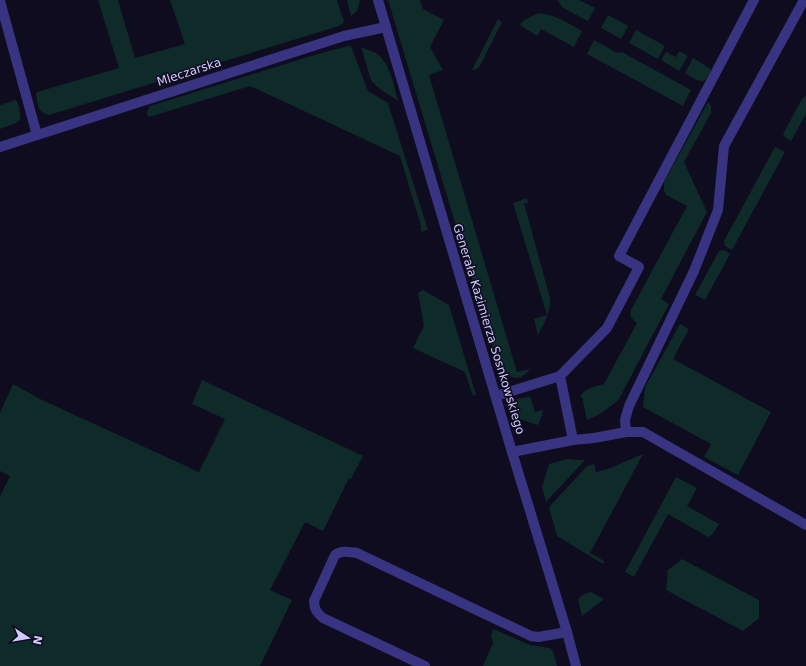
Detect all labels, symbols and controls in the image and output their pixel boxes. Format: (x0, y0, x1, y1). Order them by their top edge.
street label: Mleczarska (155, 55, 223, 89)
street label: Generała Kazimierza Sosnkowskiego (450, 222, 528, 436)
north arrow (8, 618, 48, 658)
text: N (30, 634, 45, 646)

